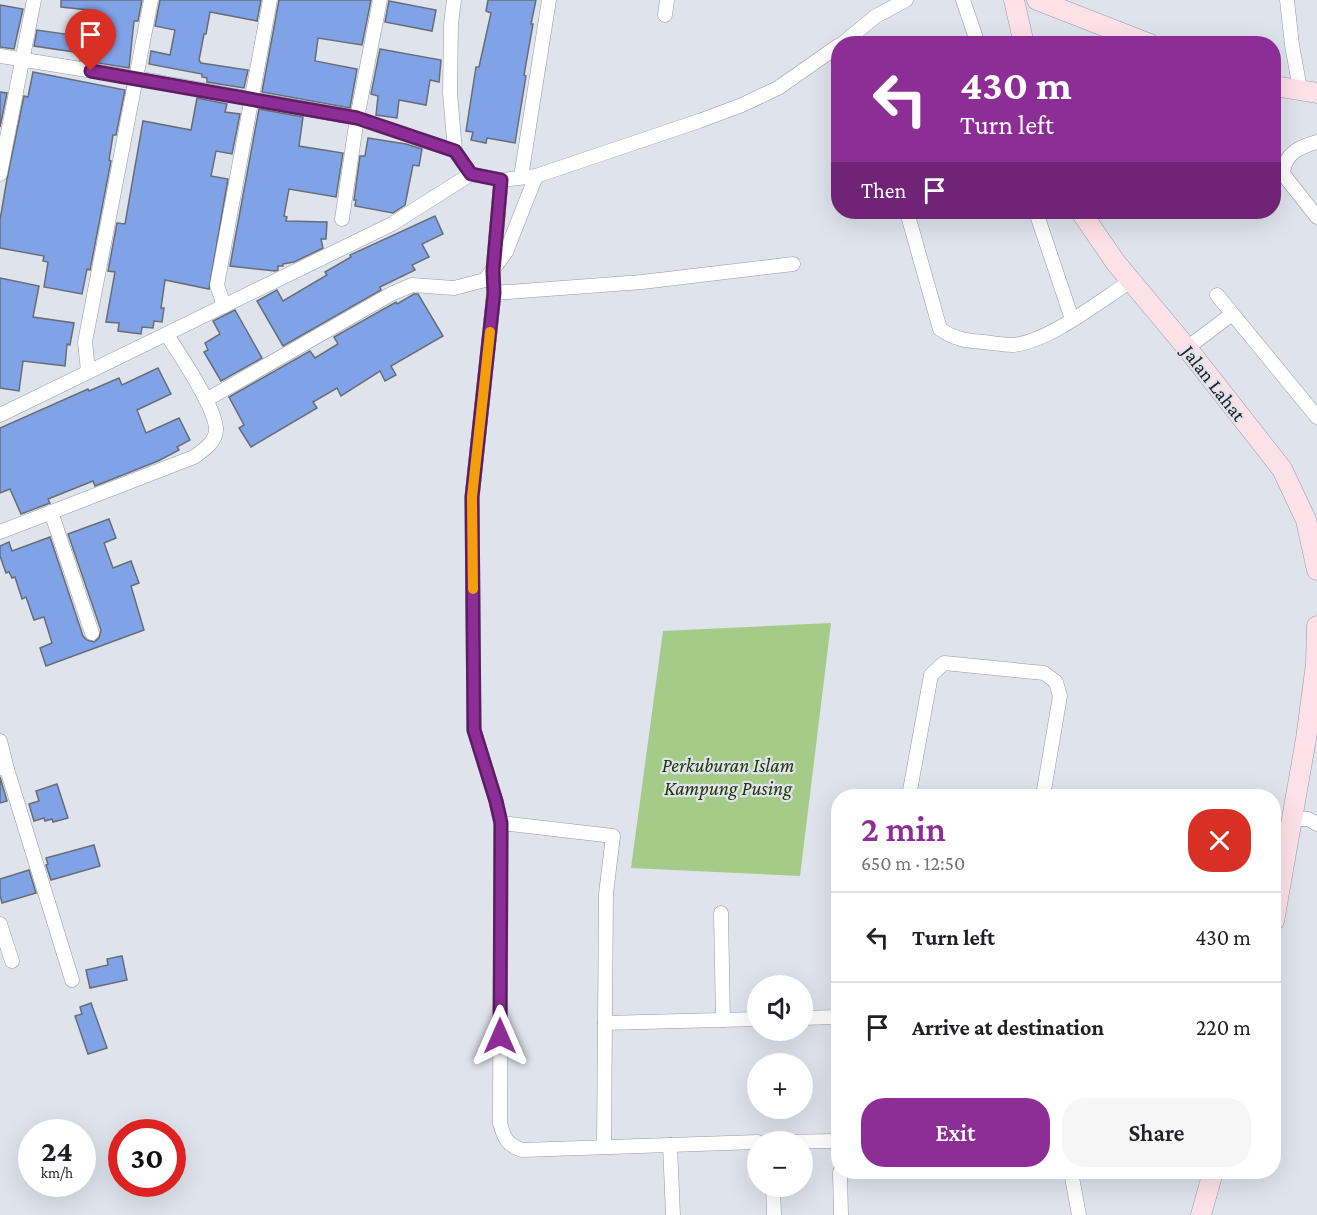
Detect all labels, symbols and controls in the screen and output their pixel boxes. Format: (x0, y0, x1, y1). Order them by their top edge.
pin (65, 9, 116, 71)
icon: arrive (74, 18, 107, 51)
icon: left (861, 60, 939, 138)
text: 430 m (960, 61, 1072, 108)
text: Turn left (960, 110, 1054, 140)
icon: arrive (918, 174, 951, 207)
text: Then (861, 178, 906, 203)
street label: Jalan Lahat (1176, 339, 1251, 426)
park label: Perkuburan Islam Kampung Pusing (662, 754, 794, 800)
text: 2 min (861, 809, 946, 849)
button: close (1188, 809, 1251, 872)
text: 650 m · 12:50 (861, 852, 965, 874)
icon: left (861, 921, 894, 954)
text: Turn left (912, 925, 995, 950)
text: 430 m (1195, 925, 1251, 950)
map controls (747, 975, 813, 1197)
button: sound (747, 975, 813, 1041)
position arrow (468, 1004, 532, 1068)
icon: arrive (861, 1011, 894, 1044)
text: Arrive at destination (912, 1015, 1104, 1040)
text: 220 m (1196, 1015, 1251, 1040)
button: + (747, 1053, 813, 1119)
button: Exit (861, 1098, 1050, 1167)
button: Share (1062, 1098, 1251, 1167)
speed limit sign: 30 (108, 1119, 186, 1197)
button: − (747, 1131, 813, 1197)
text: 24 (41, 1134, 73, 1167)
text: km/h (41, 1165, 73, 1181)

